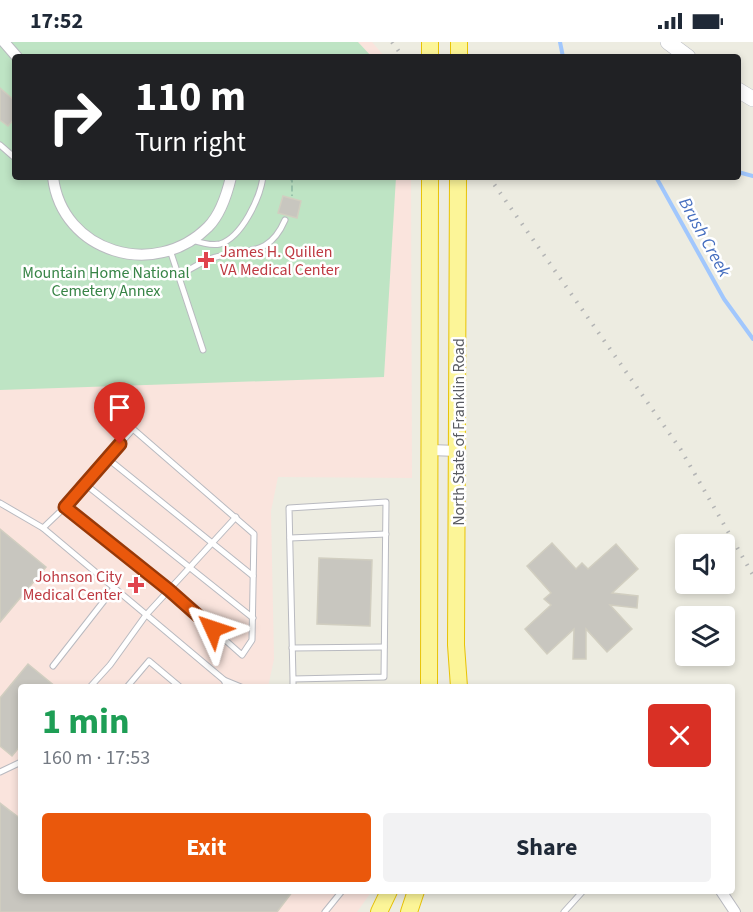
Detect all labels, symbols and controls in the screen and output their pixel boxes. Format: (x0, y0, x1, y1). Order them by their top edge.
text: 17:52 (30, 5, 83, 37)
text: 110 m (135, 67, 246, 127)
icon: right (36, 78, 114, 156)
text: Turn right (135, 123, 246, 162)
water label: Brush Creek (672, 193, 737, 282)
place label: James H. Quillen VA Medical Center (220, 241, 340, 281)
marker: James H. Quillen VA Medical Center (197, 251, 215, 269)
park label: Mountain Home National Cemetery Annex (22, 262, 190, 302)
street label: North State of Franklin Road (448, 338, 470, 526)
pin (94, 382, 145, 444)
icon: arrive (103, 391, 136, 424)
map controls (675, 534, 735, 666)
button: sound (675, 534, 735, 594)
place label: Johnson City Medical Center (23, 566, 123, 606)
marker: Johnson City Medical Center (127, 576, 145, 594)
position arrow (181, 597, 245, 661)
button: layers (675, 606, 735, 666)
text: 1 min (42, 696, 130, 747)
button: close (648, 704, 711, 767)
text: 160 m · 17:53 (42, 744, 150, 772)
button: Exit (42, 813, 371, 882)
button: Share (383, 813, 711, 882)

